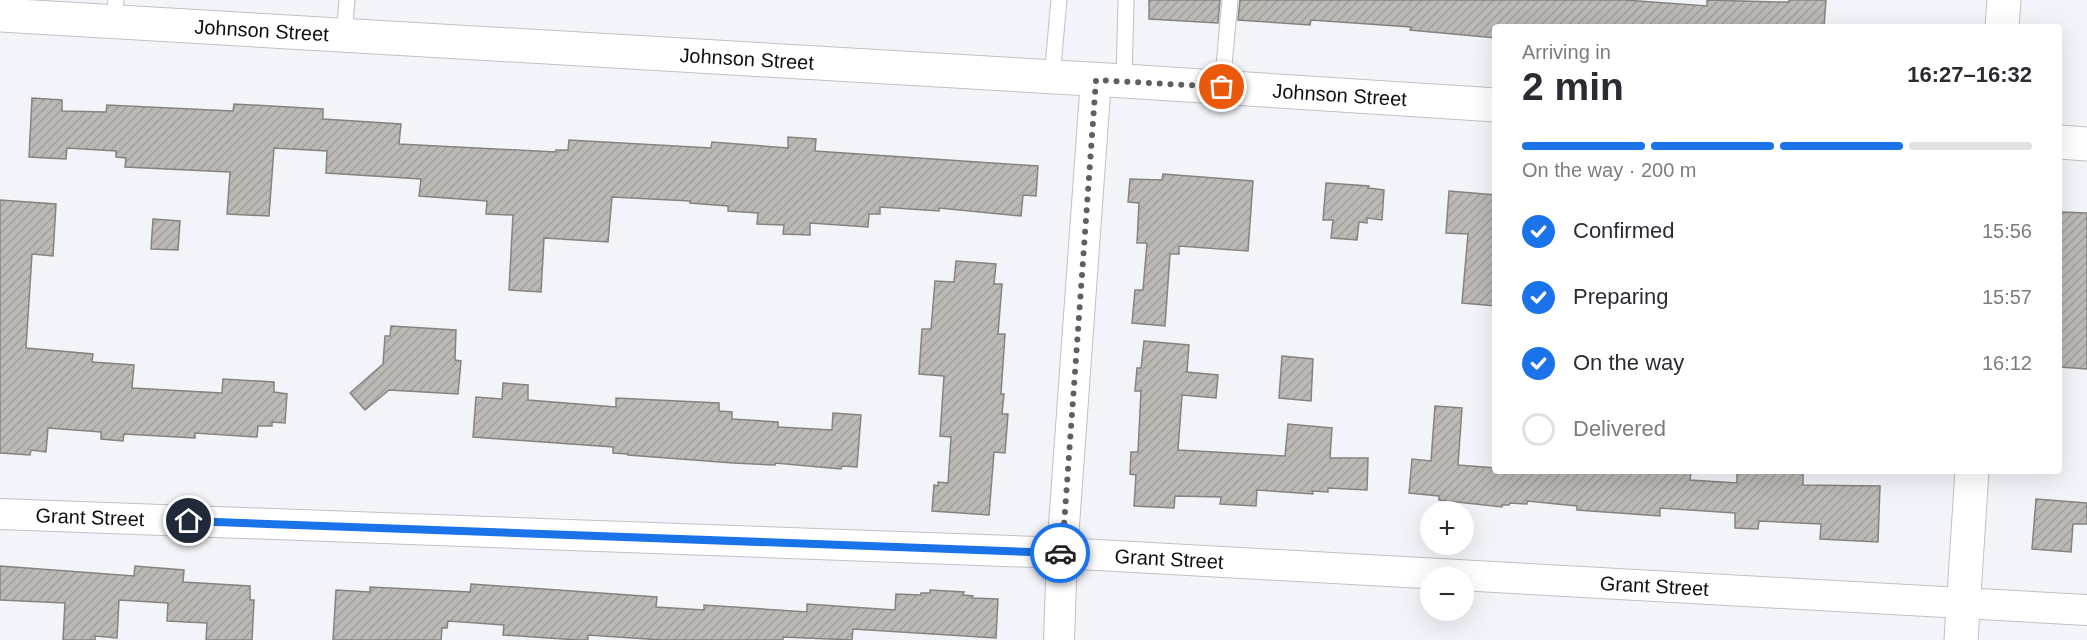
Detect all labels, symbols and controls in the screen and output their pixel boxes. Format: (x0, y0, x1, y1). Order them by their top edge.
street label: Johnson Street (194, 15, 330, 45)
text: Arriving in (1522, 41, 1611, 63)
street label: Johnson Street (679, 44, 815, 74)
pin (1196, 61, 1247, 112)
text: 16:27–16:32 (1907, 62, 2032, 87)
text: 2 min (1522, 65, 1624, 108)
icon: bag (1205, 70, 1238, 103)
street label: Johnson Street (1272, 80, 1408, 110)
text: On the way · 200 m (1522, 159, 1697, 181)
icon: check (1522, 215, 1555, 248)
text: Confirmed (1573, 218, 1674, 243)
text: 15:56 (1982, 220, 2032, 242)
icon: check (1522, 281, 1555, 314)
text: Preparing (1573, 284, 1668, 309)
text: 15:57 (1982, 286, 2032, 308)
icon: check (1522, 347, 1555, 380)
text: On the way (1573, 350, 1684, 375)
text: 16:12 (1982, 352, 2032, 374)
text: Delivered (1573, 416, 1666, 441)
pin (163, 495, 214, 546)
map controls (1420, 501, 1474, 621)
button: + (1420, 501, 1474, 555)
street label: Grant Street (35, 504, 145, 530)
icon: home (172, 504, 205, 537)
courier (1030, 523, 1090, 583)
icon: car (1044, 537, 1077, 570)
street label: Grant Street (1114, 545, 1225, 573)
button: − (1420, 567, 1474, 621)
street label: Grant Street (1599, 572, 1710, 600)

